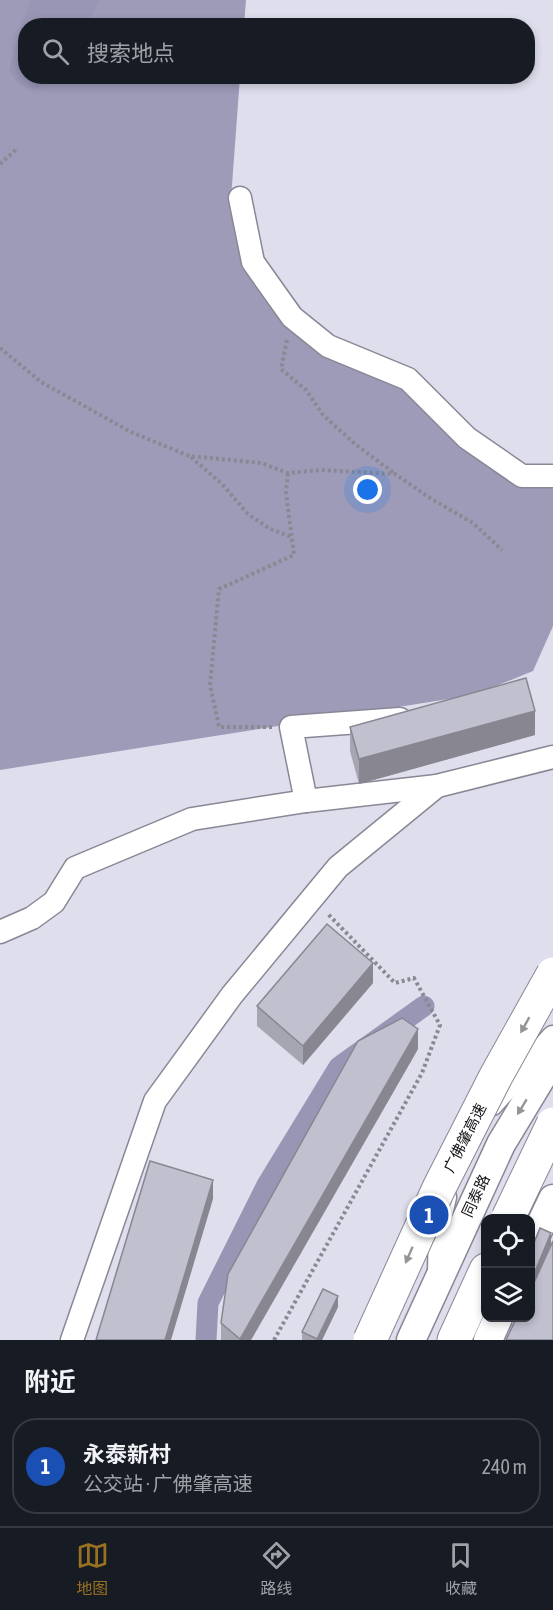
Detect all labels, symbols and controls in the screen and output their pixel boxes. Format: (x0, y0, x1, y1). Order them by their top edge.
search box (18, 18, 535, 84)
icon: search (39, 35, 72, 68)
text: 搜索地点 (87, 40, 175, 66)
your location (353, 475, 382, 504)
one-way arrow (520, 1016, 530, 1033)
one-way arrow (516, 1099, 527, 1115)
street label: 广佛肇高速 (440, 1100, 489, 1175)
street label: 同泰路 (458, 1172, 493, 1220)
pin: 1 (410, 1192, 448, 1238)
map controls (481, 1214, 535, 1322)
button: locate (481, 1214, 535, 1268)
one-way arrow (404, 1247, 414, 1265)
button: layers (481, 1268, 535, 1322)
text: 附近 (24, 1367, 76, 1397)
text: 永泰新村 (83, 1441, 171, 1467)
text: 1 (41, 1455, 50, 1478)
text: 240 m (482, 1455, 527, 1478)
text: 公交站 · 广佛肇高速 (83, 1472, 253, 1495)
tab: 地图 (76, 1539, 109, 1599)
tab: 路线 (260, 1539, 293, 1599)
tab: 收藏 (444, 1539, 477, 1599)

